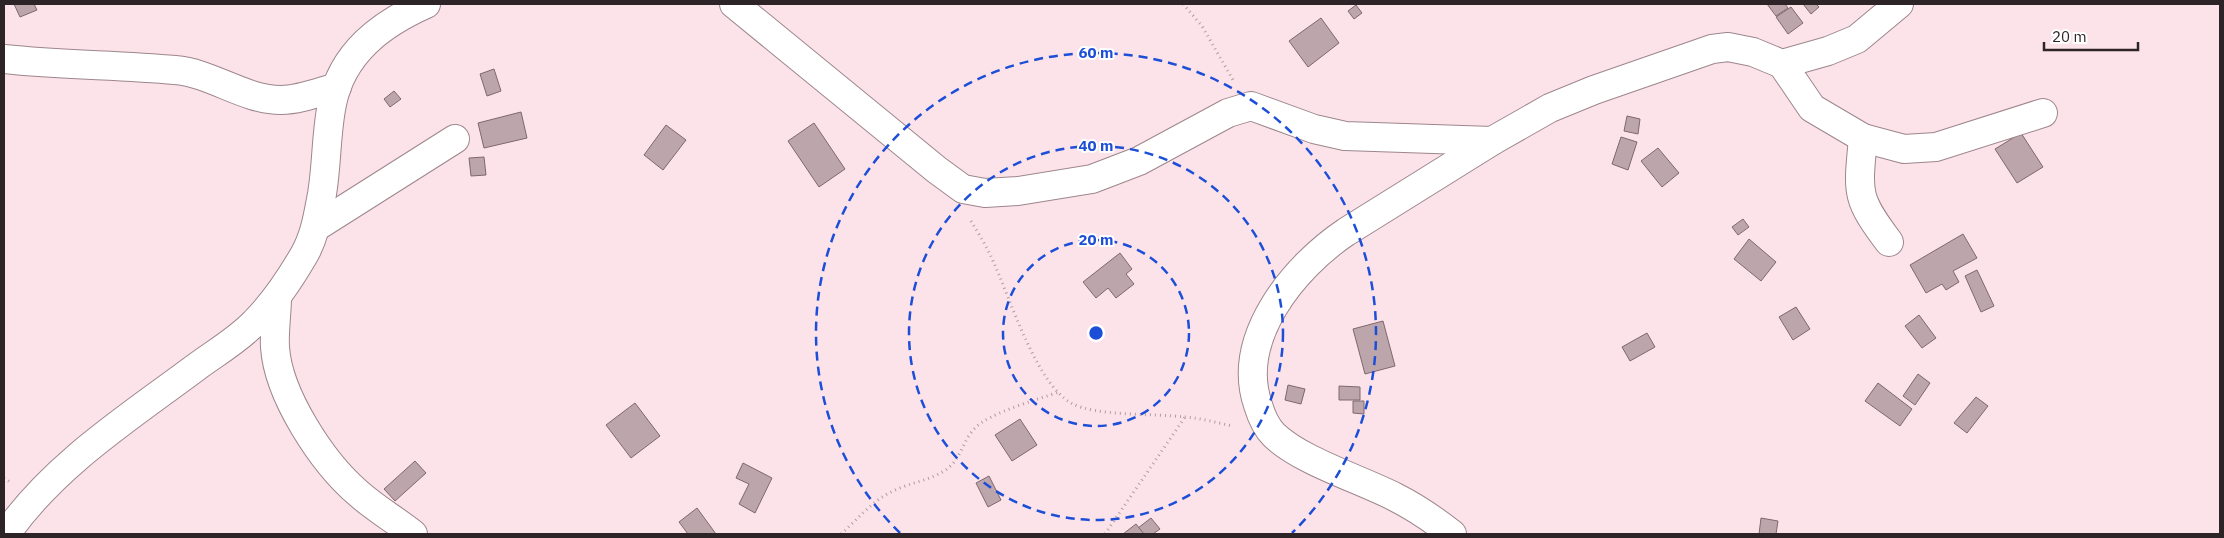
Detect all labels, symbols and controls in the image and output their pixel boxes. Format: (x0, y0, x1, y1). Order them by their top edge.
scale bar (2044, 20, 2138, 52)
text: 20 m (2052, 27, 2087, 46)
text: 60 m (1079, 43, 1113, 62)
text: 40 m (1079, 136, 1113, 155)
text: 20 m (1079, 230, 1113, 249)
centre of rings (1087, 324, 1105, 342)

